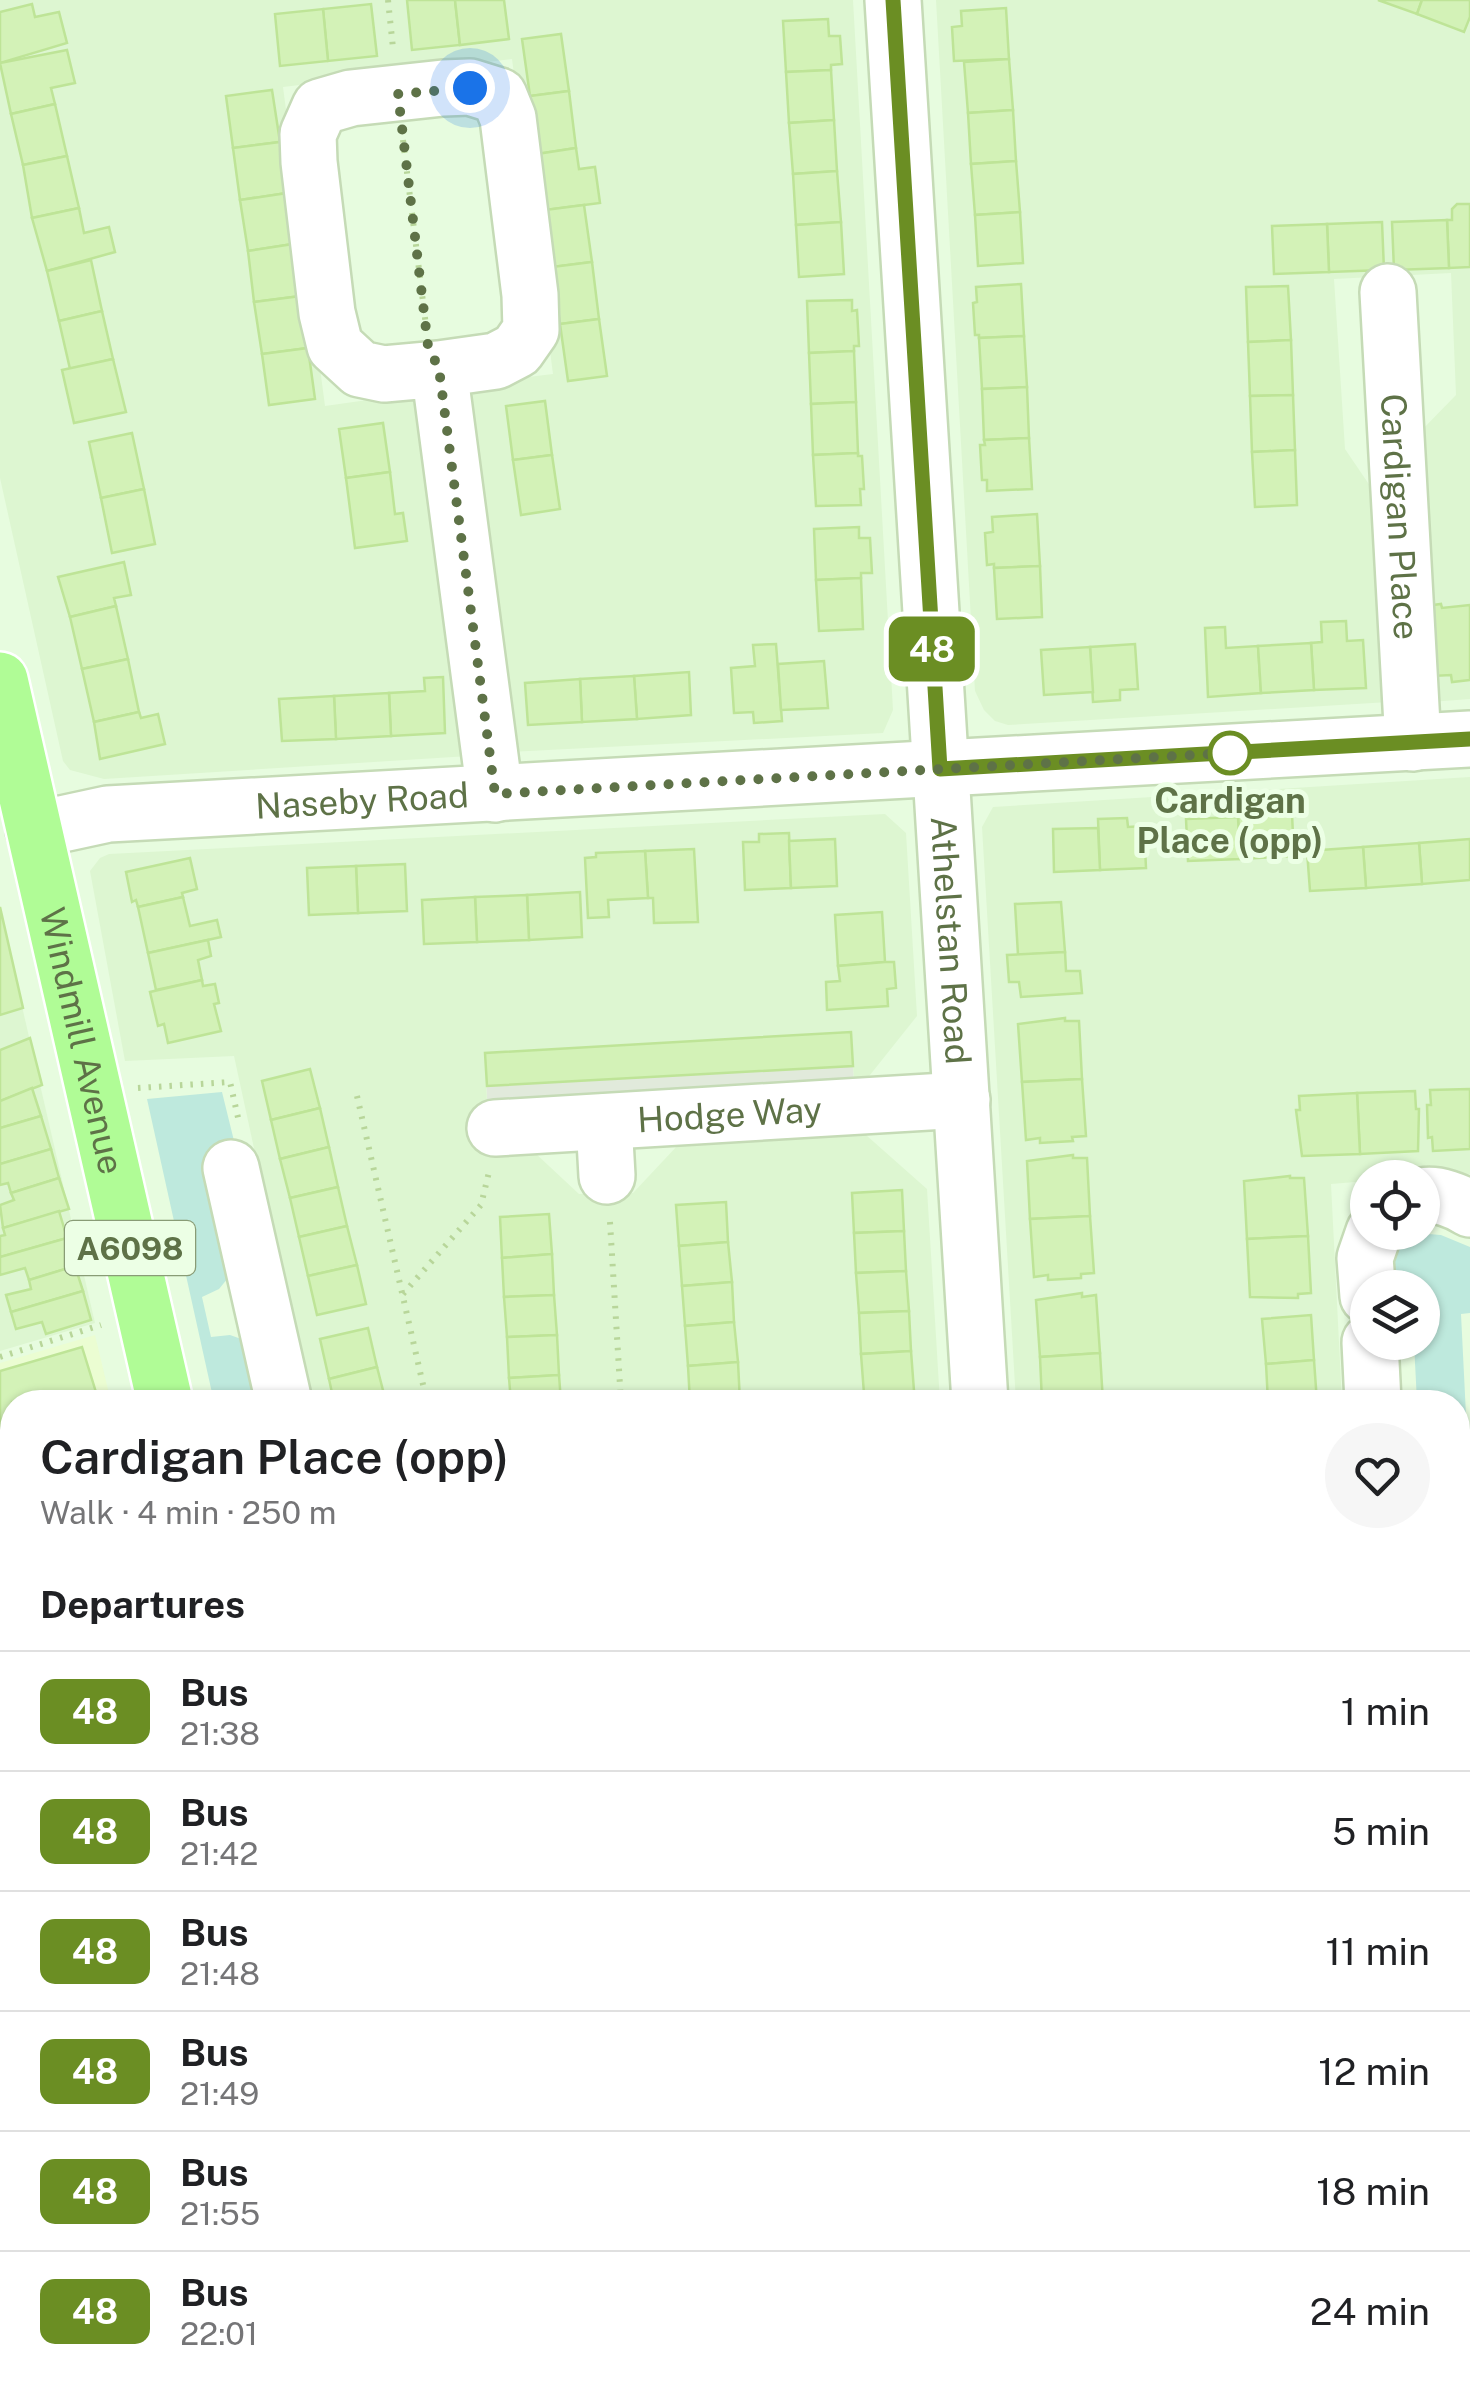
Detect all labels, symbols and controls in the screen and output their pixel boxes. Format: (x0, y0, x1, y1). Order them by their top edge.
your location (445, 63, 495, 113)
street label: Cardigan Place (1373, 392, 1428, 641)
line badge: 48 (887, 616, 977, 682)
text: 48 (909, 629, 955, 670)
marker: Cardigan Place (opp) (1209, 732, 1251, 774)
street label: Naseby Road (254, 774, 470, 826)
place label: Cardigan Place (opp) (1137, 780, 1323, 861)
street label: Athelstan Road (923, 815, 979, 1065)
street label: Windmill Avenue (32, 903, 133, 1178)
street label: Hodge Way (636, 1088, 823, 1140)
map controls (1350, 1160, 1440, 1360)
button: locate (1350, 1160, 1440, 1250)
road number: A6098 (65, 1221, 195, 1275)
button: layers (1350, 1270, 1440, 1360)
button: heart (1325, 1423, 1430, 1528)
text: Cardigan Place (opp) (40, 1428, 509, 1485)
text: Walk · 4 min · 250 m (40, 1494, 336, 1531)
text: Departures (40, 1582, 245, 1627)
text: Bus (180, 1670, 249, 1715)
text: 1 min (1341, 1689, 1430, 1734)
text: 48 (72, 1691, 118, 1732)
text: 21:38 (180, 1715, 260, 1752)
text: Bus (180, 1790, 249, 1835)
text: 5 min (1332, 1809, 1430, 1854)
text: 48 (72, 1811, 118, 1852)
text: 21:42 (180, 1835, 258, 1872)
text: Bus (180, 1910, 249, 1955)
text: 11 min (1325, 1929, 1430, 1974)
text: 48 (72, 1931, 118, 1972)
text: 21:48 (180, 1955, 260, 1992)
text: Bus (180, 2030, 249, 2075)
text: 12 min (1318, 2049, 1430, 2094)
text: 48 (72, 2051, 118, 2092)
text: 21:49 (180, 2075, 259, 2112)
text: Bus (180, 2150, 249, 2195)
text: 18 min (1316, 2169, 1430, 2214)
text: 48 (72, 2171, 118, 2212)
text: 21:55 (180, 2195, 260, 2232)
text: Bus (180, 2270, 249, 2315)
text: 24 min (1310, 2289, 1430, 2334)
text: 48 (72, 2291, 118, 2332)
text: 22:01 (180, 2315, 258, 2352)

